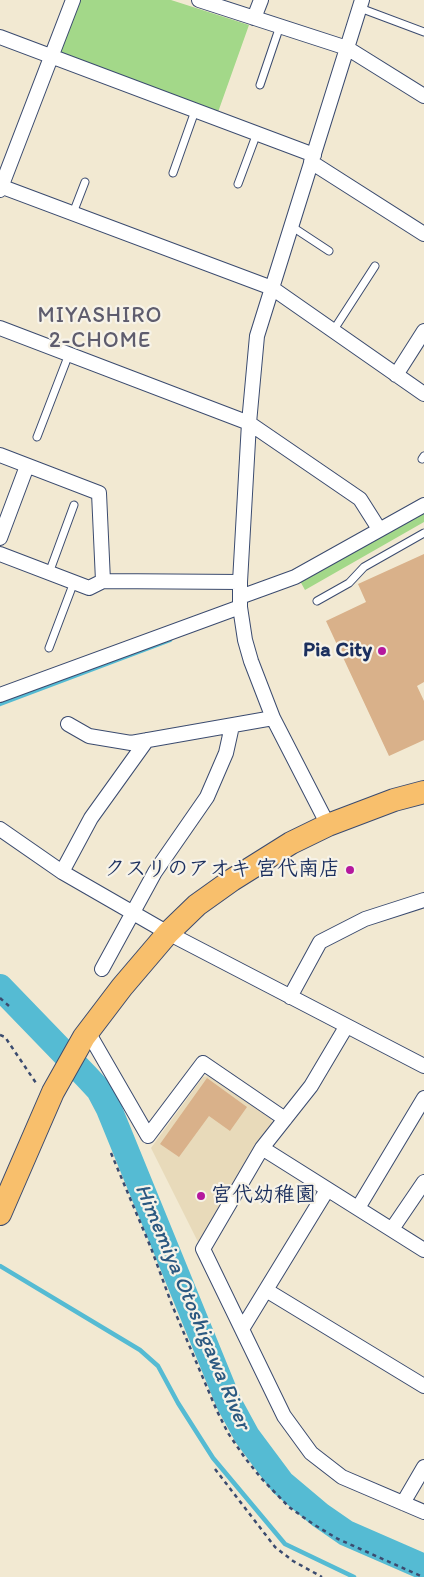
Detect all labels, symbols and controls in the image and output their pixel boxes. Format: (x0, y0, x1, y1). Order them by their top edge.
district label: MIYASHIRO 2-CHOME (36, 303, 164, 354)
place label: Pia City (303, 638, 372, 664)
marker: Pia City (376, 645, 388, 657)
place label: クスリのアオキ 宮代南店 (104, 857, 340, 883)
marker: クスリのアオキ 宮代南店 (344, 864, 356, 876)
water label: Himemiya Otoshigawa River (128, 1180, 256, 1434)
place label: 宮代幼稚園 (211, 1183, 316, 1209)
marker: 宮代幼稚園 (195, 1190, 207, 1202)

